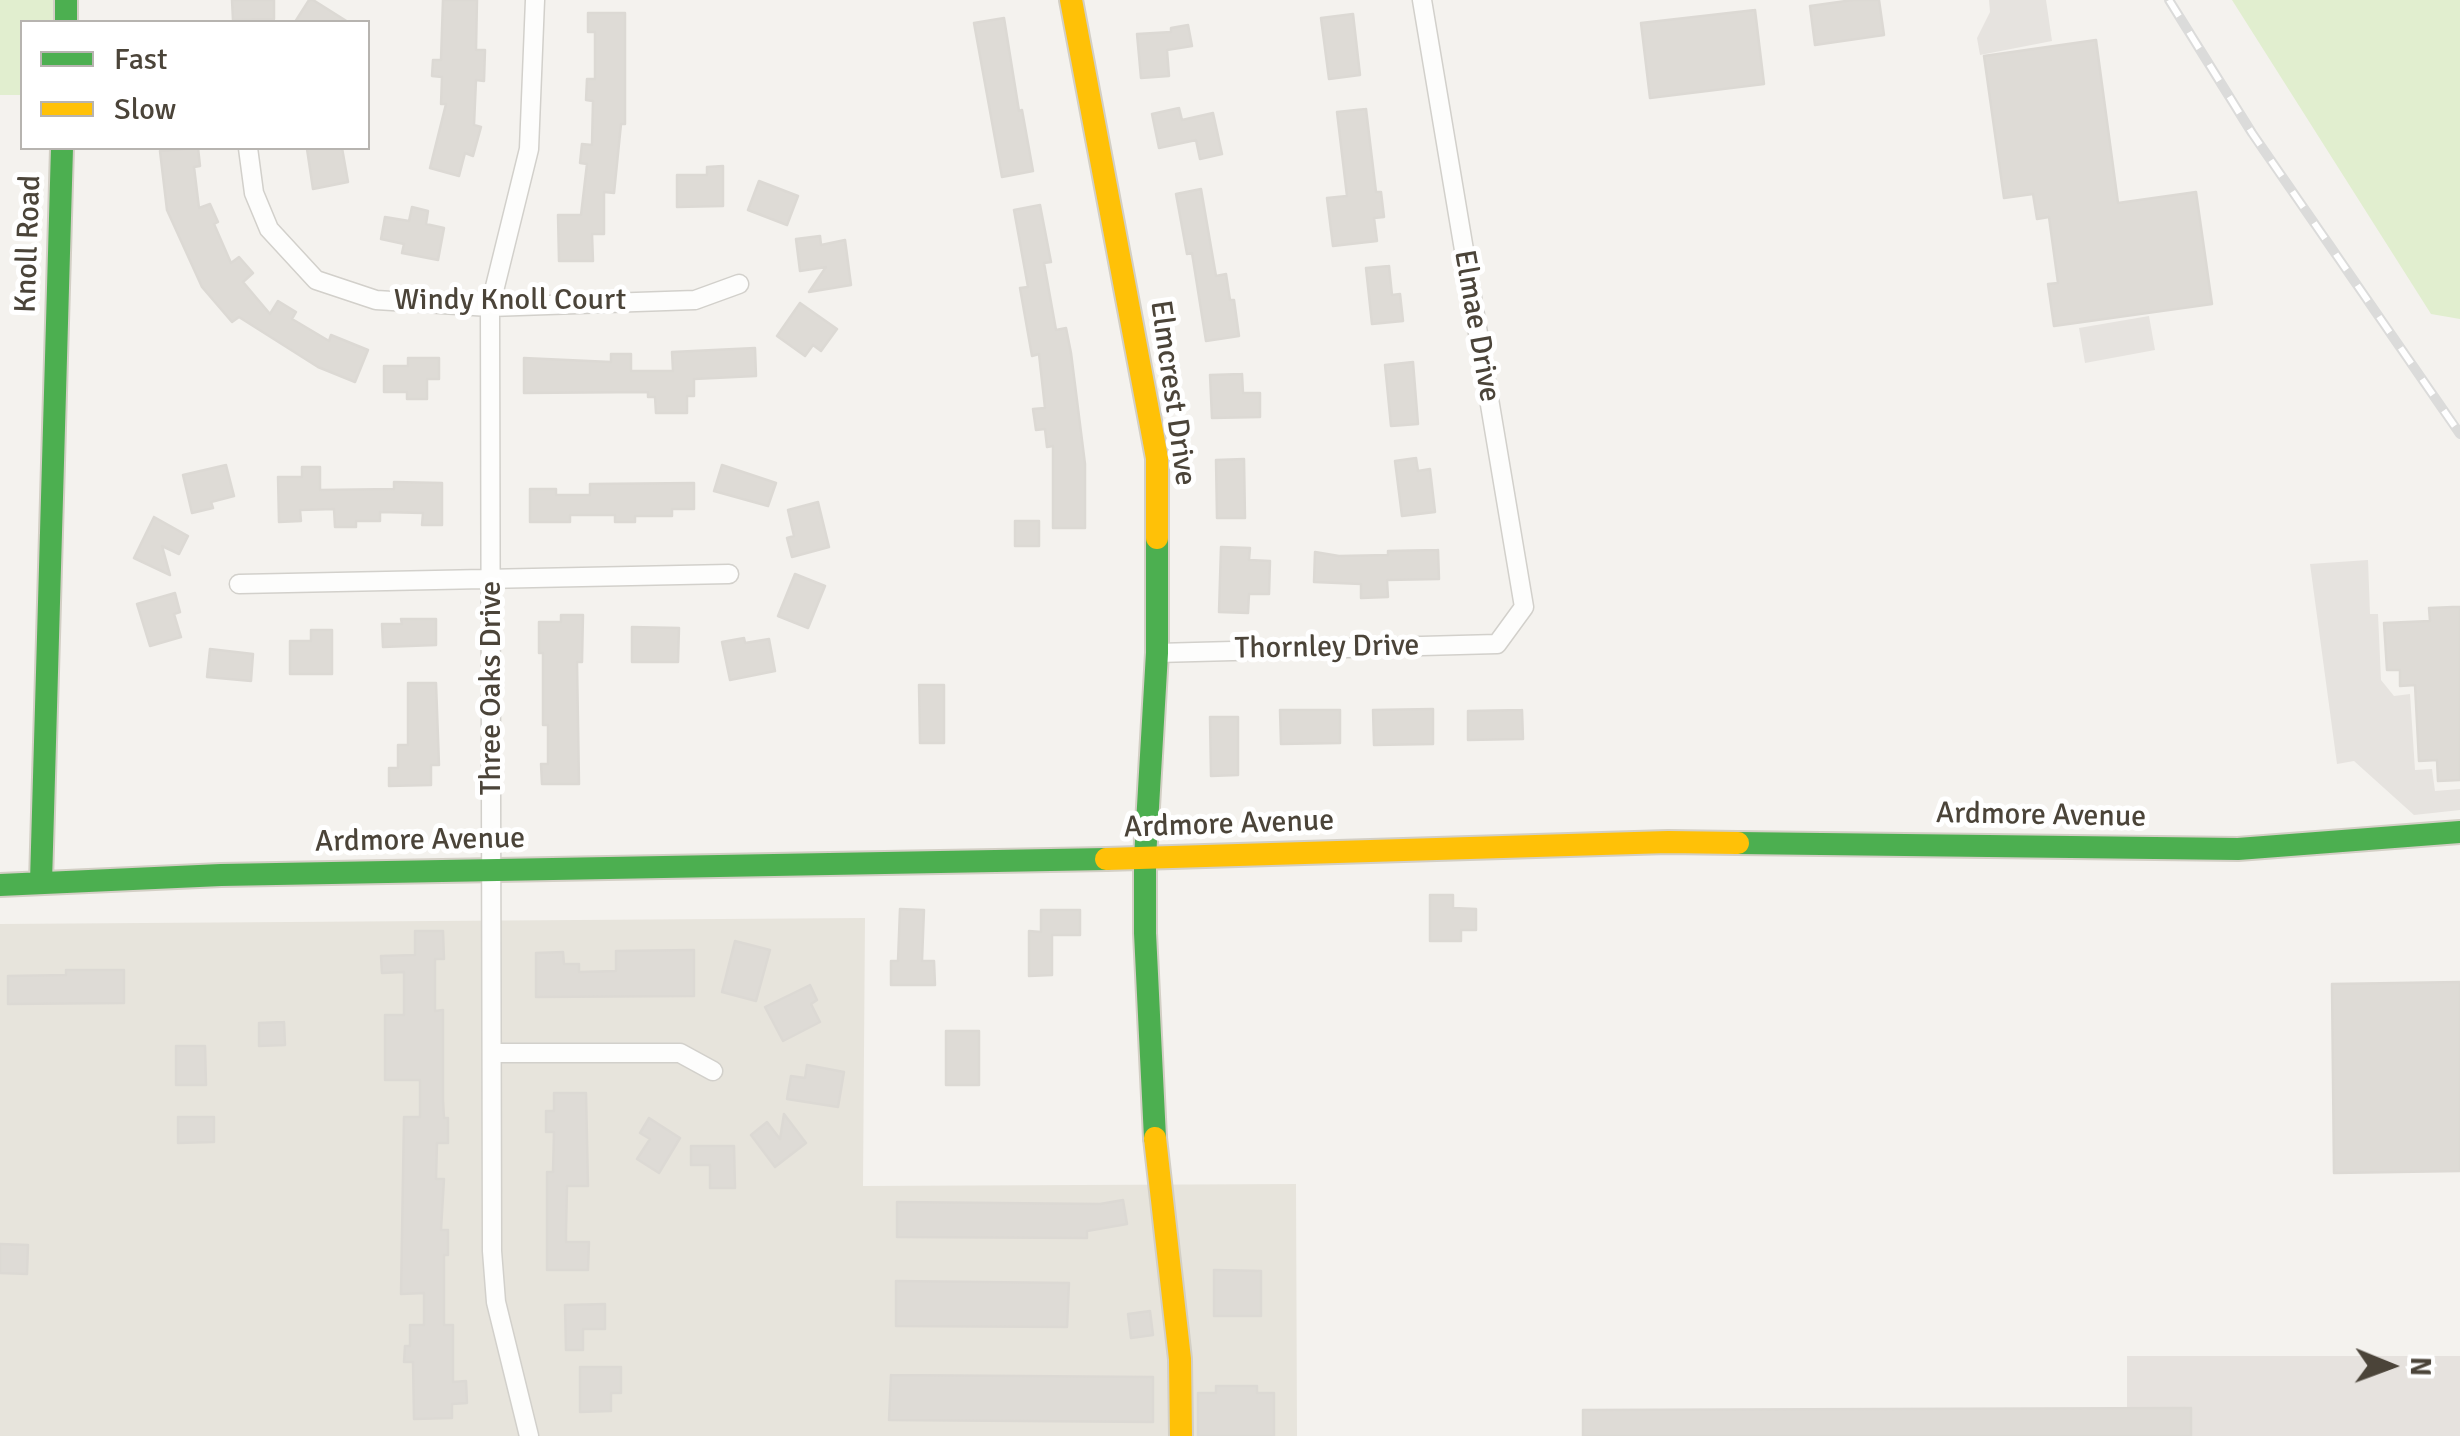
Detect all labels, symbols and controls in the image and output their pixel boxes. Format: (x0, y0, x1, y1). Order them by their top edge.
legend (20, 20, 370, 150)
text: Fast (114, 41, 167, 78)
text: Slow (114, 91, 176, 128)
street label: Knoll Road (9, 174, 49, 314)
street label: Elmae Drive (1445, 247, 1507, 405)
street label: Windy Knoll Court (394, 283, 626, 319)
street label: Elmcrest Drive (1141, 298, 1203, 488)
street label: Three Oaks Drive (474, 581, 510, 795)
street label: Thornley Drive (1234, 628, 1420, 668)
street label: Ardmore Avenue (1935, 796, 2147, 836)
street label: Ardmore Avenue (1123, 803, 1335, 847)
street label: Ardmore Avenue (314, 821, 526, 861)
north arrow (2340, 1316, 2440, 1416)
text: N (2403, 1356, 2437, 1377)

